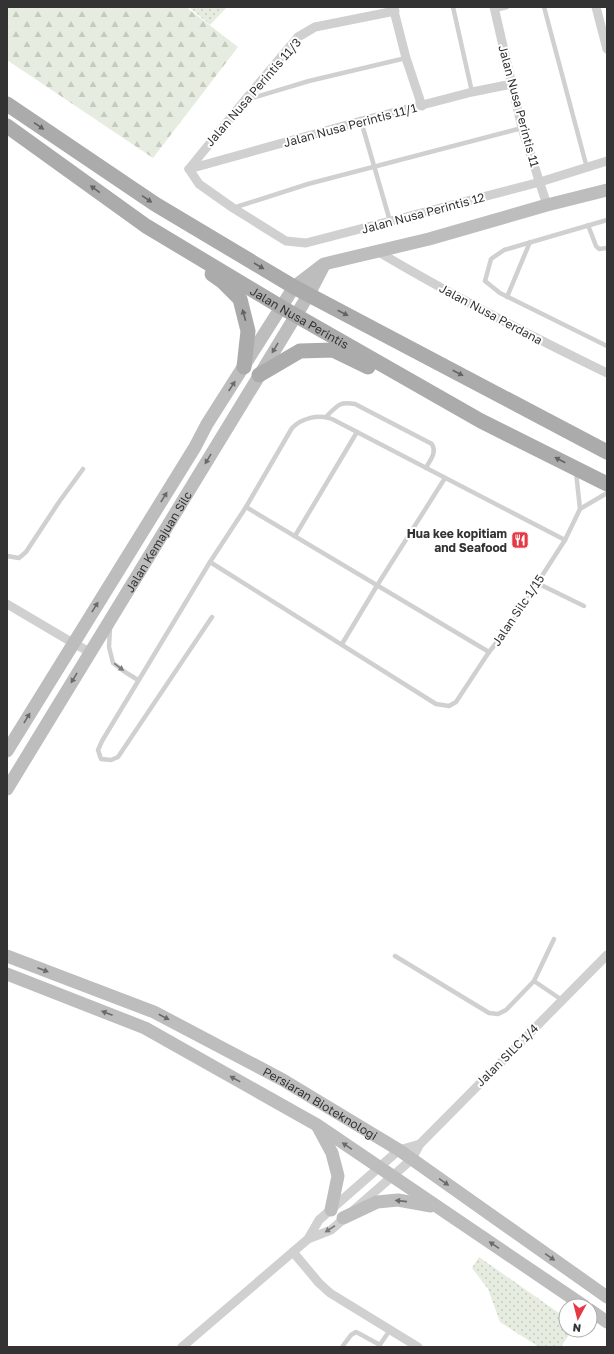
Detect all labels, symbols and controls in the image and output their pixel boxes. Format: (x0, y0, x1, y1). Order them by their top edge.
street label: Jalan Nusa Perintis 11/3 (202, 35, 304, 149)
street label: Jalan Nusa Perintis 11 (495, 43, 543, 169)
street label: Jalan Nusa Perintis 11/1 (282, 100, 418, 150)
one-way arrow (34, 122, 45, 130)
one-way arrow (89, 185, 100, 193)
street label: Jalan Nusa Perintis 12 (360, 189, 486, 237)
one-way arrow (142, 195, 152, 203)
one-way arrow (253, 262, 265, 269)
street label: Jalan Nusa Perdana (437, 280, 545, 348)
street label: Jalan Nusa Perintis (248, 283, 352, 352)
one-way arrow (241, 309, 247, 321)
one-way arrow (337, 309, 349, 316)
one-way arrow (272, 342, 279, 354)
one-way arrow (452, 370, 464, 376)
one-way arrow (228, 381, 236, 391)
one-way arrow (204, 454, 211, 465)
one-way arrow (554, 457, 565, 464)
street label: Jalan Kemajuan Silc (121, 488, 195, 595)
one-way arrow (160, 491, 168, 502)
place label: Hua kee kopitiam and Seafood (407, 526, 507, 555)
restaurant icon: Hua kee kopitiam and Seafood (510, 530, 530, 550)
street label: Jalan Silc 1/15 (489, 571, 547, 649)
one-way arrow (92, 601, 99, 613)
one-way arrow (113, 663, 124, 672)
one-way arrow (71, 672, 78, 684)
one-way arrow (24, 712, 31, 724)
one-way arrow (38, 967, 50, 973)
one-way arrow (101, 1010, 113, 1016)
one-way arrow (159, 1014, 170, 1020)
street label: Jalan SILC 1/4 (473, 1021, 541, 1089)
street label: Persiaran Bioteknologi (260, 1063, 380, 1143)
one-way arrow (229, 1075, 241, 1082)
one-way arrow (341, 1142, 352, 1150)
one-way arrow (439, 1178, 449, 1186)
one-way arrow (394, 1198, 407, 1204)
one-way arrow (325, 1225, 335, 1233)
one-way arrow (488, 1241, 499, 1249)
one-way arrow (545, 1253, 555, 1261)
north arrow (558, 1298, 598, 1338)
text: N (572, 1321, 582, 1335)

